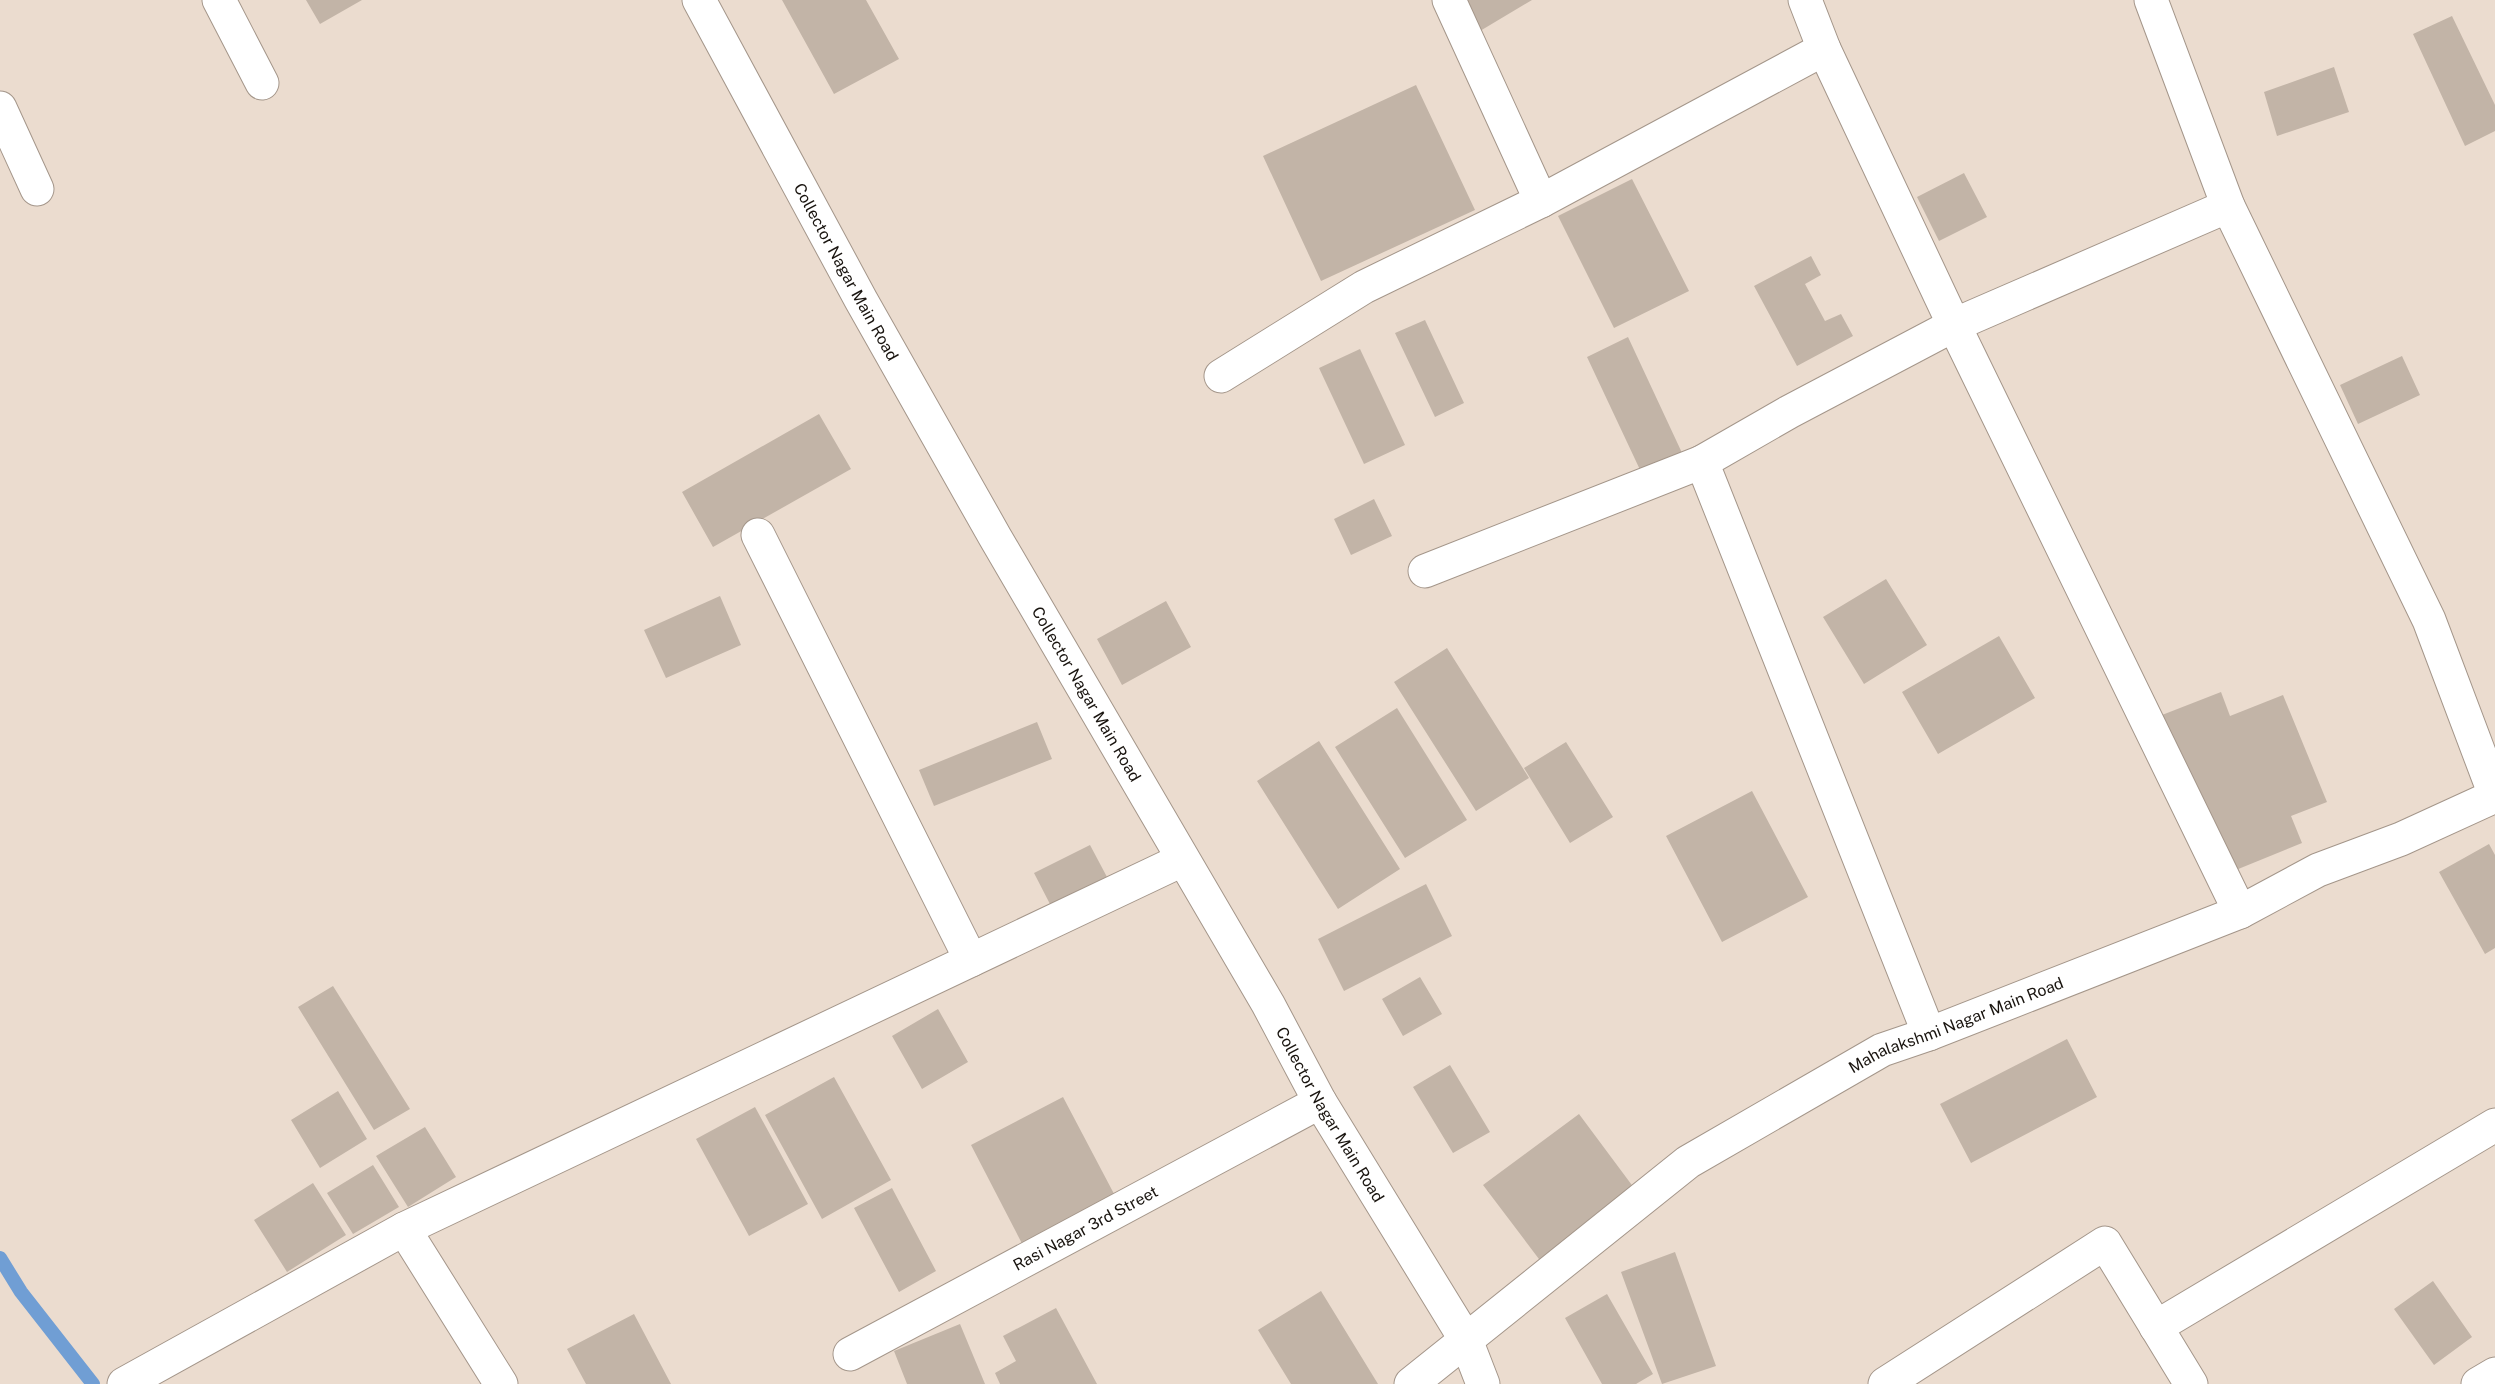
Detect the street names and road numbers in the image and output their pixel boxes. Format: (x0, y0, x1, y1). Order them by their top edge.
street label: Collector Nagar Main Road (790, 180, 903, 364)
street label: Collector Nagar Main Road (1028, 603, 1145, 785)
street label: Mahalakshmi Nagar Main Road (1845, 973, 2066, 1077)
street label: Collector Nagar Main Road (1272, 1023, 1389, 1206)
street label: Rasi Nagar 3rd Street (1010, 1181, 1161, 1274)

